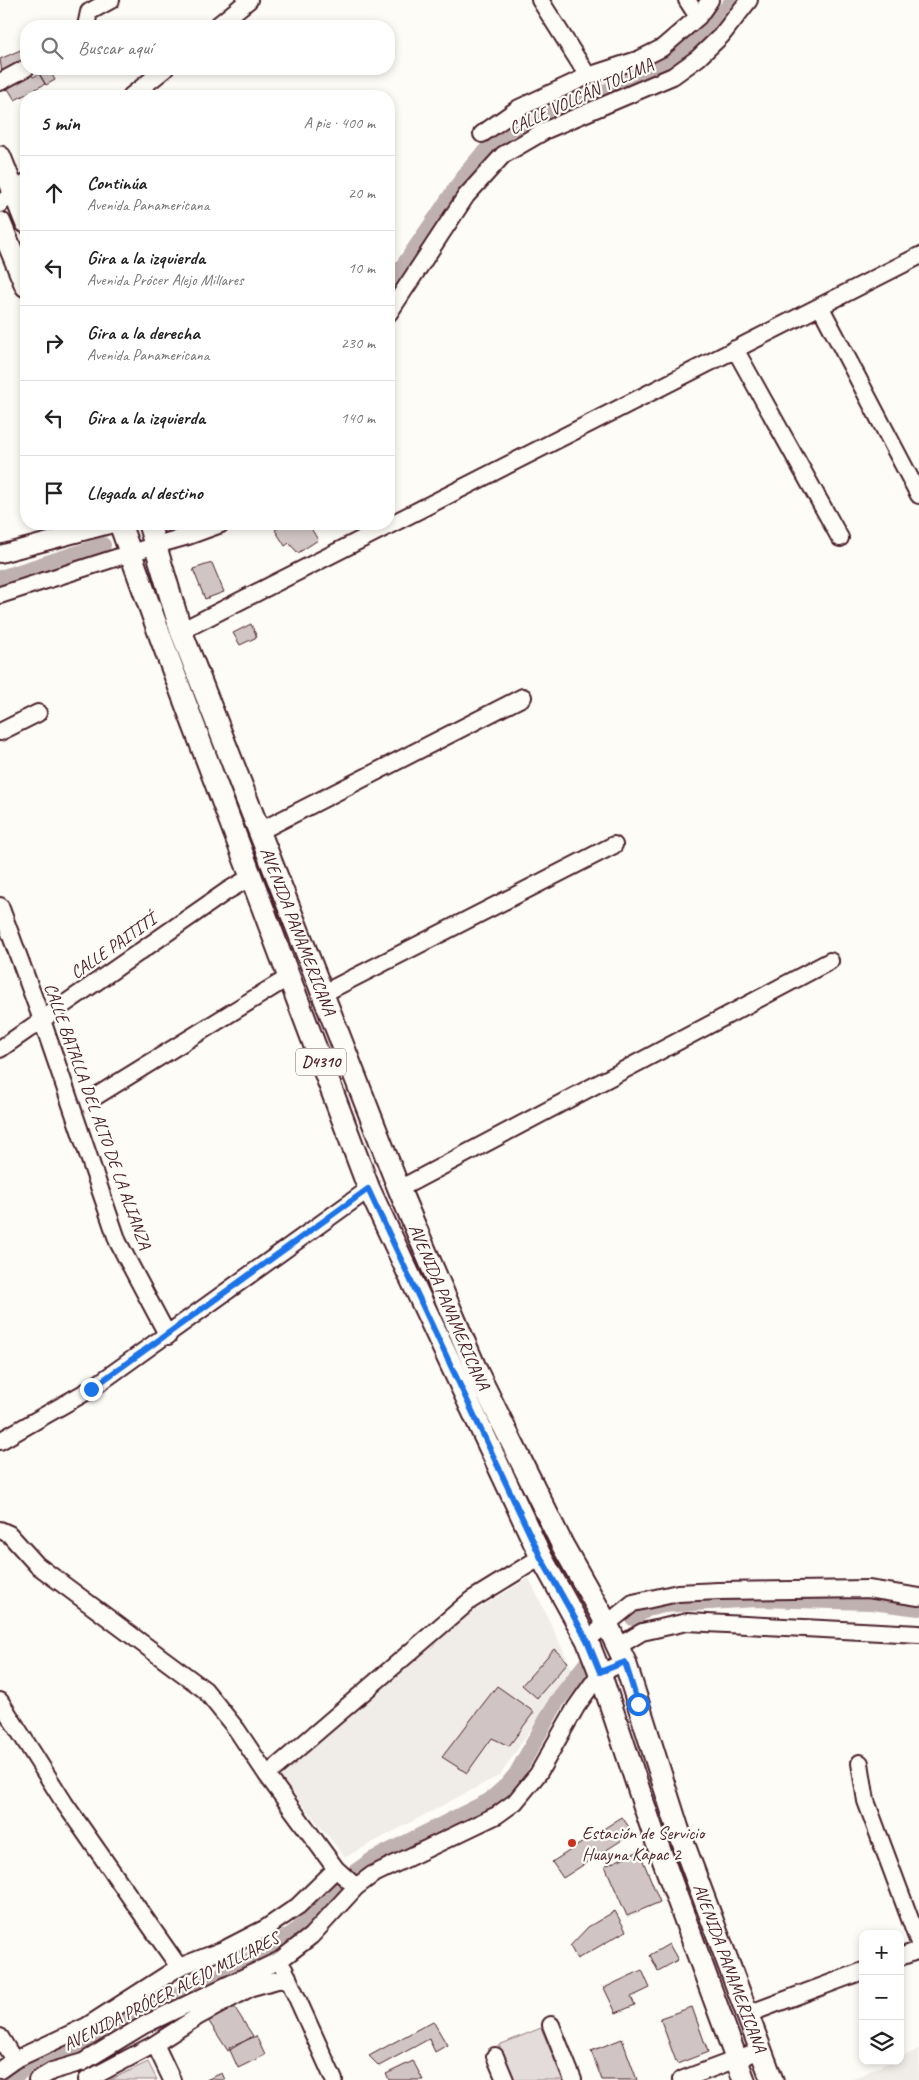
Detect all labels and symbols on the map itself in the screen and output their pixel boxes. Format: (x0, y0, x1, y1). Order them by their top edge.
street label: CALLE VOLCÁN TOLIMA (505, 53, 657, 139)
street label: AVENIDA PANAMERICANA (256, 844, 341, 1019)
street label: CALLE PAITITÍ (66, 906, 163, 983)
street label: CALLE BATALLA DEL ALTO DE LA ALIANZA (40, 980, 157, 1253)
road number: D4310 (296, 1048, 346, 1076)
street label: AVENIDA PANAMERICANA (404, 1221, 495, 1394)
route end (80, 1378, 103, 1401)
route start (627, 1693, 650, 1716)
place label: Estación de Servicio Huayna Kapac 2 (582, 1822, 706, 1865)
marker: Estación de Servicio Huayna Kapac 2 (566, 1837, 578, 1849)
street label: AVENIDA PANAMERICANA (688, 1881, 772, 2056)
street label: AVENIDA PRÓCER ALEJO MILLARES (59, 1925, 286, 2055)

